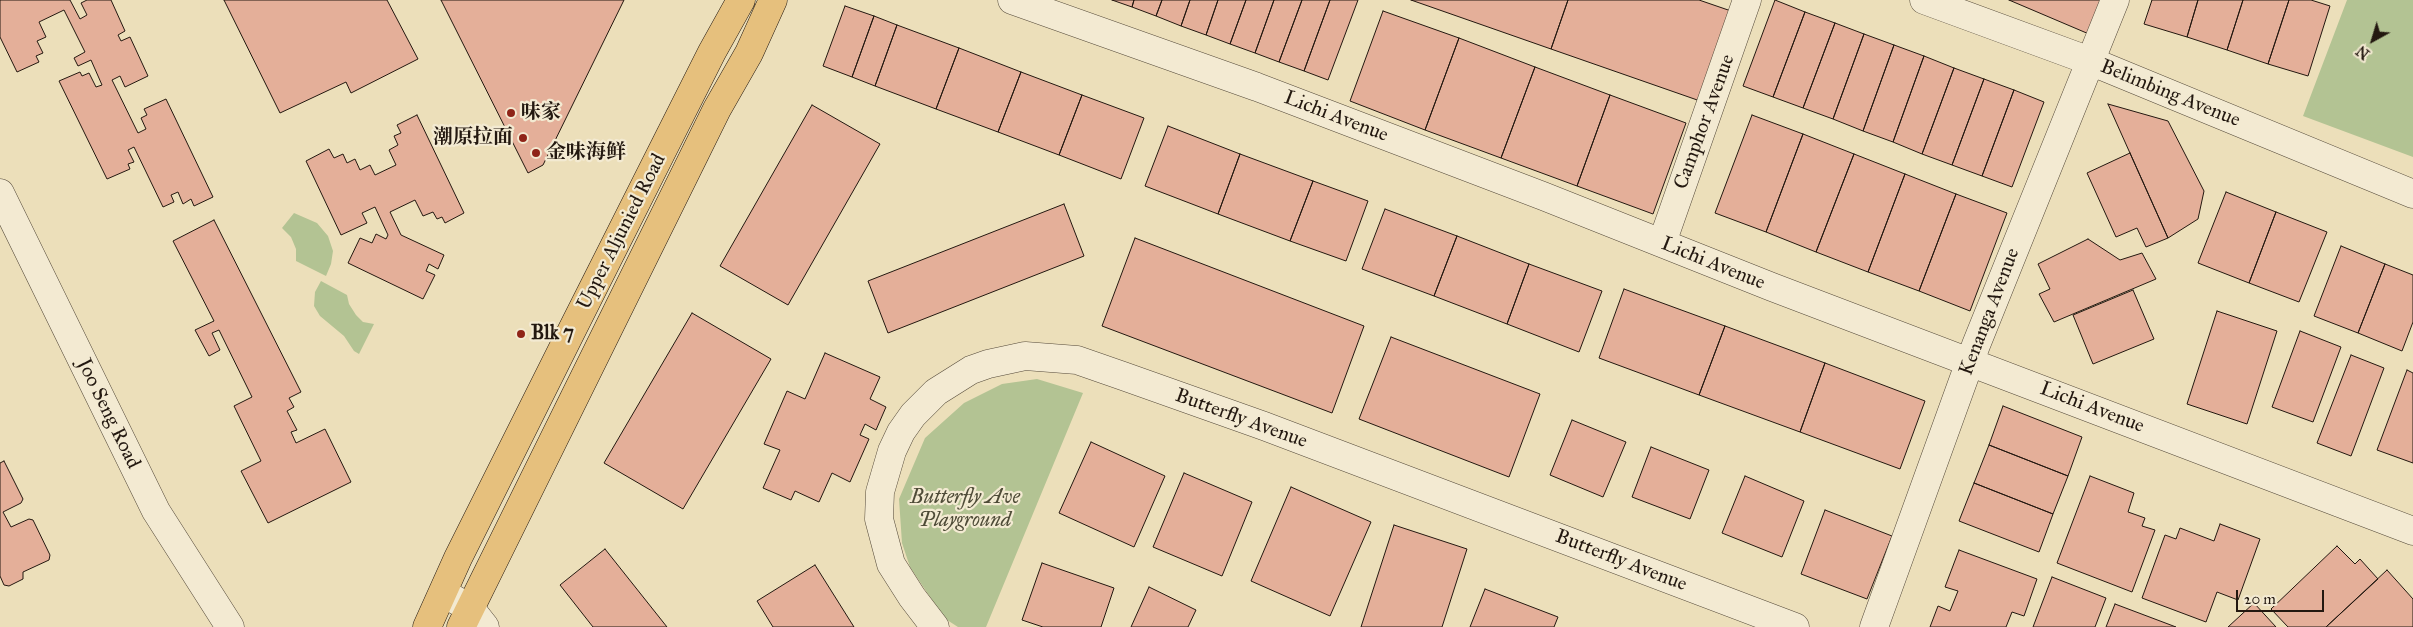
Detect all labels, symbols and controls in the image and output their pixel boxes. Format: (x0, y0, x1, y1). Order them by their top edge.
north arrow (2348, 15, 2398, 65)
text: N (2353, 42, 2373, 62)
street label: Camphor Avenue (1669, 51, 1741, 193)
street label: Belimbing Avenue (2097, 55, 2243, 133)
street label: Lichi Avenue (1281, 86, 1391, 148)
place label: 味家 (521, 101, 561, 125)
marker: 味家 (505, 107, 517, 119)
place label: 潮原拉面 (433, 126, 513, 150)
marker: 潮原拉面 (517, 132, 529, 144)
place label: 金味海鲜 (546, 141, 626, 165)
marker: 金味海鲜 (530, 147, 542, 159)
street label: Upper Aljunied Road (572, 150, 672, 314)
street label: Lichi Avenue (1658, 232, 1768, 296)
street label: Kenanga Avenue (1955, 245, 2025, 379)
place label: Blk 7 (531, 322, 574, 346)
marker: Blk 7 (515, 328, 527, 340)
street label: Joo Seng Road (71, 355, 145, 473)
street label: Lichi Avenue (2037, 377, 2147, 439)
street label: Butterfly Avenue (1172, 384, 1310, 454)
park label: Butterfly Ave Playground (910, 486, 1020, 533)
street label: Butterfly Avenue (1552, 525, 1690, 597)
scale bar (2238, 580, 2326, 612)
text: 20 m (2244, 590, 2276, 608)

